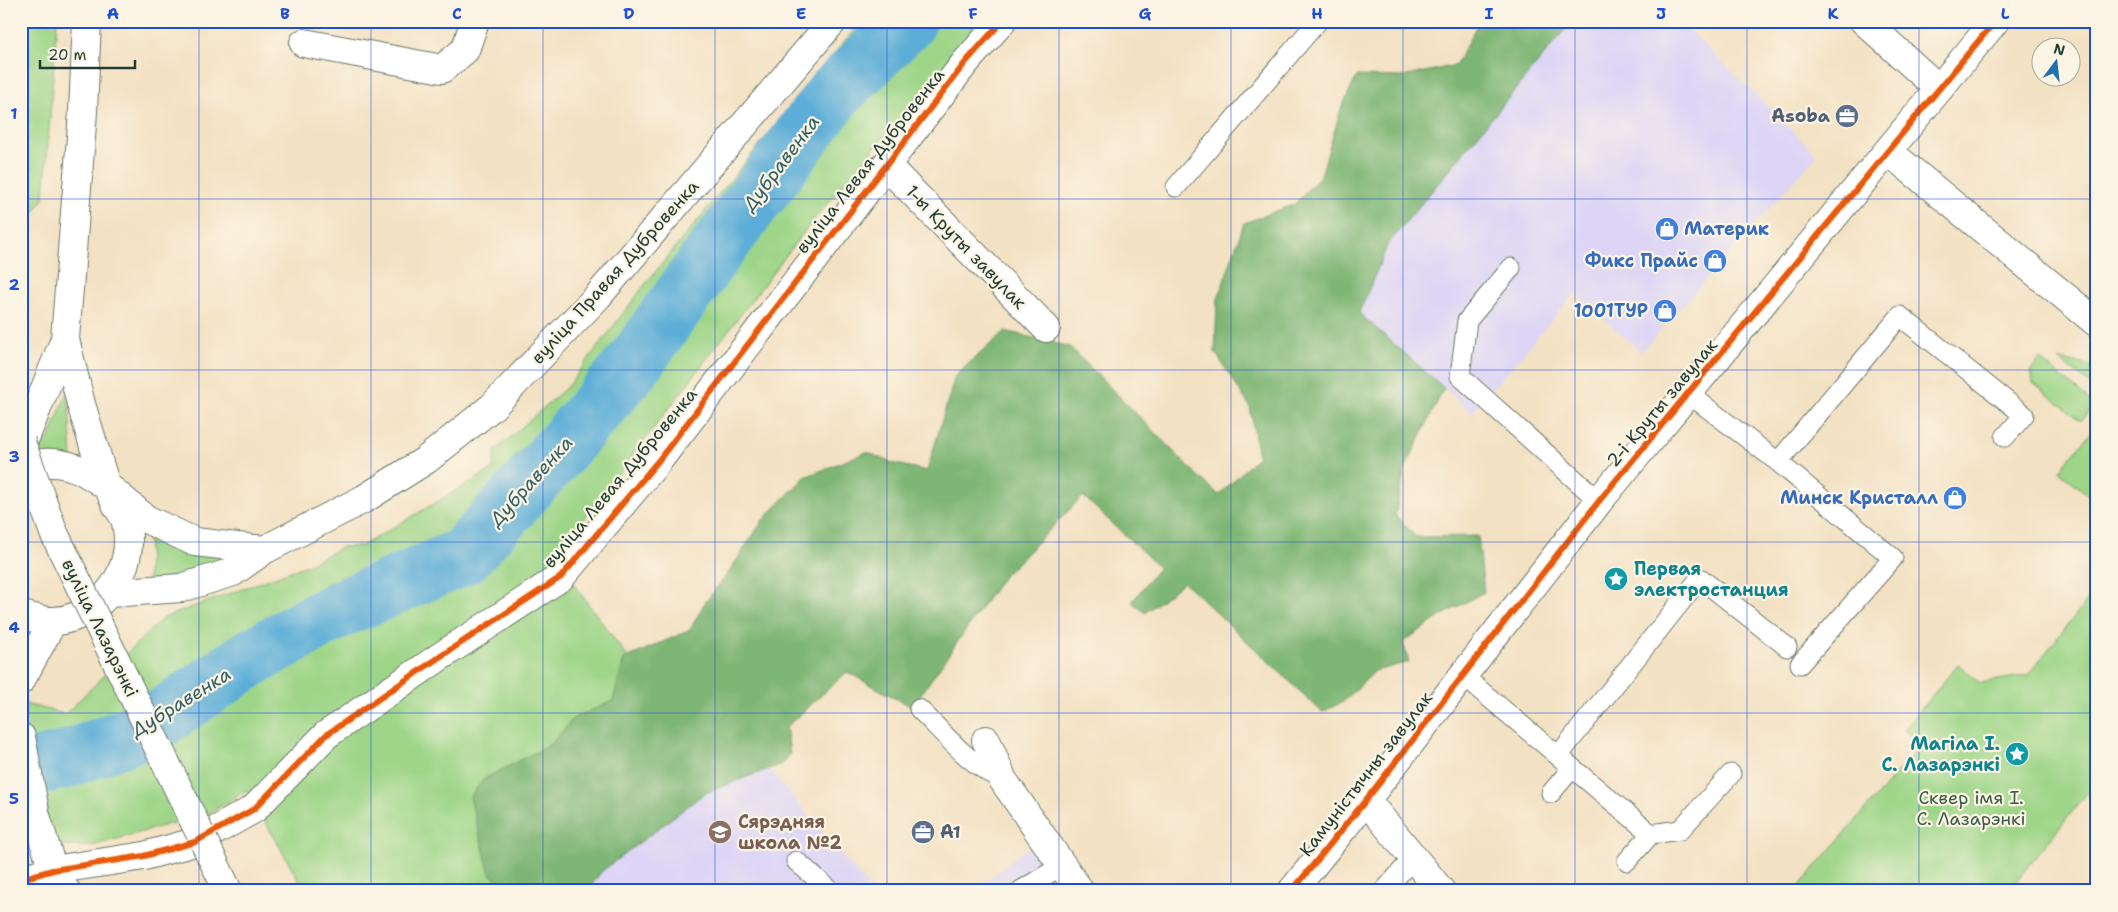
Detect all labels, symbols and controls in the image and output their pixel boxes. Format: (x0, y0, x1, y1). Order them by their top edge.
text: A (107, 3, 119, 24)
text: B (280, 3, 290, 24)
text: C (452, 3, 462, 24)
text: D (623, 3, 635, 24)
text: E (796, 3, 806, 24)
text: F (968, 3, 978, 24)
text: G (1139, 3, 1152, 24)
text: H (1311, 3, 1323, 24)
text: I (1485, 3, 1494, 24)
text: J (1656, 3, 1666, 24)
text: K (1828, 3, 1839, 24)
text: L (2001, 3, 2010, 24)
scale bar (40, 38, 135, 70)
north arrow (2030, 38, 2080, 88)
text: N (2052, 39, 2067, 60)
text: 20 m (48, 45, 87, 65)
street label: вуліца Левая Дубровенка (790, 64, 950, 258)
text: 1 (10, 103, 18, 124)
office icon: Asoba (1834, 103, 1860, 129)
place label: Asoba (1771, 104, 1831, 128)
water label: Дубравенка (736, 110, 825, 217)
street label: вуліца Правая Дубровенка (526, 175, 704, 369)
street label: 1-ы Круты завулак (900, 180, 1032, 315)
shop icon: Материк (1654, 216, 1680, 242)
place label: Материк (1684, 217, 1769, 241)
shop icon: Фикс Прайс (1702, 248, 1728, 274)
place label: Фикс Прайс (1585, 249, 1698, 273)
text: 2 (8, 274, 20, 295)
shop icon: 1001ТУР (1652, 298, 1678, 324)
place label: 1001ТУР (1573, 299, 1648, 323)
street label: 2-і Круты завулак (1601, 334, 1723, 472)
street label: вуліца Левая Дубровенка (537, 383, 703, 573)
water label: Дубравенка (483, 430, 578, 532)
text: 3 (8, 446, 20, 467)
shop icon: Минск Кристалл (1942, 485, 1968, 511)
place label: Минск Кристалл (1780, 486, 1938, 510)
street label: вуліца Лазарэнкі (56, 555, 144, 701)
place label: Первая электростанция (1634, 557, 1789, 602)
place icon: Первая электростанция (1603, 566, 1629, 592)
text: 4 (8, 617, 20, 638)
water label: Дубравенка (125, 661, 236, 743)
street label: Камуністычны завулак (1294, 686, 1438, 861)
place label: Магіла І. С. Лазарэнкі (1881, 732, 2000, 777)
place icon: Магіла І. С. Лазарэнкі (2004, 741, 2030, 767)
park label: Сквер імя І. С. Лазарэнкі (1916, 786, 2026, 831)
text: 5 (9, 788, 19, 809)
place label: Сярэдняя школа №2 (738, 810, 842, 855)
school or university icon: Сярэдняя школа №2 (707, 819, 733, 845)
office icon: A1 (910, 819, 936, 845)
place label: A1 (940, 820, 961, 844)

